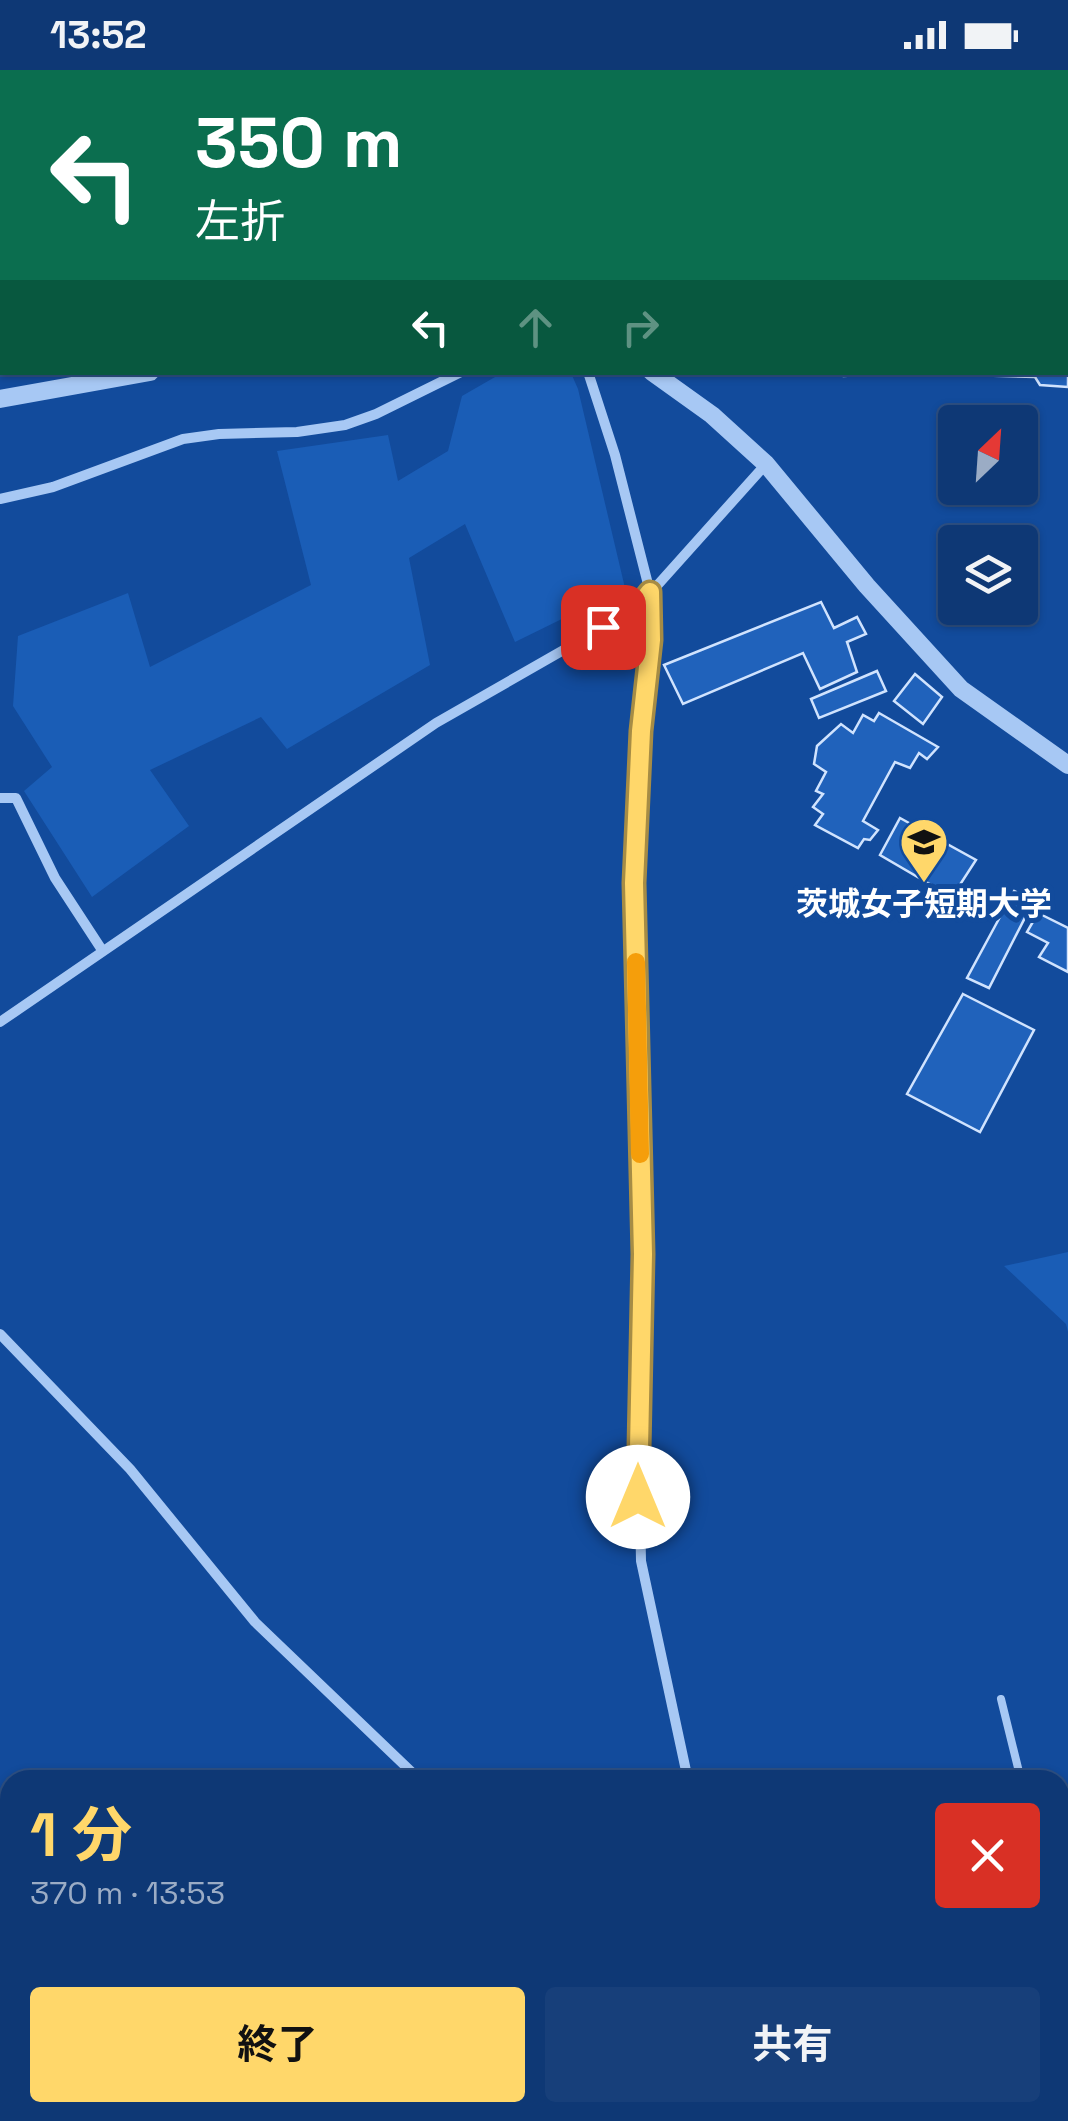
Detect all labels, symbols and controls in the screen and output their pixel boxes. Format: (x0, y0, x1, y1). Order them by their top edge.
text: 13:52 (50, 11, 147, 59)
text: 350 m (195, 98, 402, 187)
icon: left (30, 110, 160, 240)
text: 左折 (195, 193, 285, 250)
icon: left (403, 300, 458, 355)
icon: ahead (508, 300, 563, 355)
icon: right (613, 300, 668, 355)
north arrow (938, 405, 1038, 505)
map controls (938, 405, 1038, 625)
button: layers (938, 525, 1038, 625)
pin (561, 585, 646, 670)
icon: arrive (576, 600, 631, 655)
school or university icon: 茨城女子短期大学 (898, 816, 950, 884)
place label: 茨城女子短期大学 (796, 884, 1052, 924)
position arrow (586, 1445, 690, 1549)
text: 1 分 (30, 1797, 132, 1874)
button: close (935, 1803, 1040, 1908)
text: 370 m · 13:53 (30, 1873, 225, 1913)
button: 終了 (30, 1987, 525, 2102)
button: 共有 (545, 1987, 1040, 2102)

